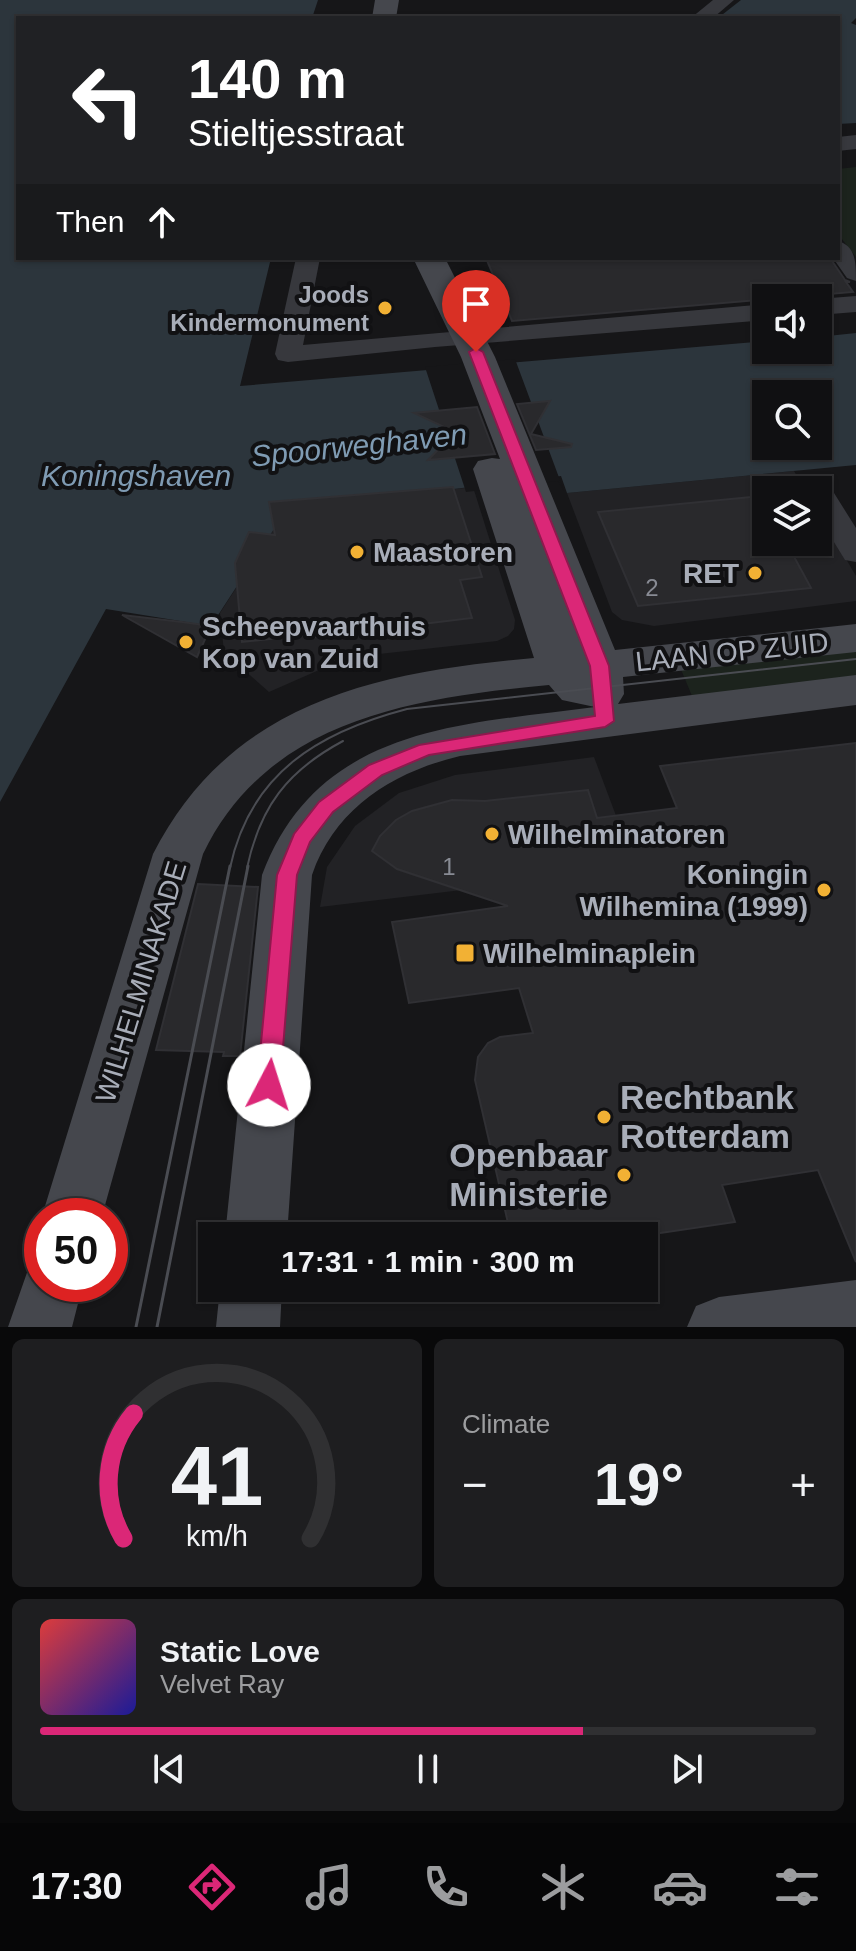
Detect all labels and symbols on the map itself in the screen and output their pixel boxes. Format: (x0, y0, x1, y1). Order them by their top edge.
pin (442, 270, 510, 352)
place label: Joods Kindermonument (170, 281, 369, 336)
marker: Joods Kindermonument (376, 299, 394, 317)
water label: Spoorweghaven (249, 417, 469, 473)
water label: Koningshaven (41, 459, 231, 492)
place label: Maastoren (373, 537, 513, 568)
marker: Maastoren (348, 543, 366, 561)
place label: RET (683, 558, 739, 589)
marker: RET (746, 564, 764, 582)
house number: 2 (645, 574, 659, 601)
place label: Scheepvaarthuis Kop van Zuid (202, 611, 426, 674)
street label: LAAN OP ZUID (634, 626, 830, 678)
marker: Scheepvaarthuis Kop van Zuid (177, 633, 195, 651)
place label: Wilhelminatoren (508, 819, 726, 850)
marker: Wilhelminatoren (483, 825, 501, 843)
house number: 1 (442, 853, 456, 880)
street label: WILHELMINAKADE (90, 858, 192, 1106)
place label: Koningin Wilhemina (1999) (580, 859, 808, 922)
marker: Koningin Wilhemina (1999) (815, 881, 833, 899)
place label: Wilhelminaplein (483, 938, 696, 969)
marker: Wilhelminaplein (454, 942, 476, 964)
position arrow (227, 1043, 311, 1127)
place label: Rechtbank Rotterdam (620, 1078, 794, 1155)
marker: Rechtbank Rotterdam (595, 1108, 613, 1126)
place label: Openbaar Ministerie (449, 1136, 608, 1213)
marker: Openbaar Ministerie (615, 1166, 633, 1184)
speed limit sign: 50 (24, 1198, 128, 1302)

